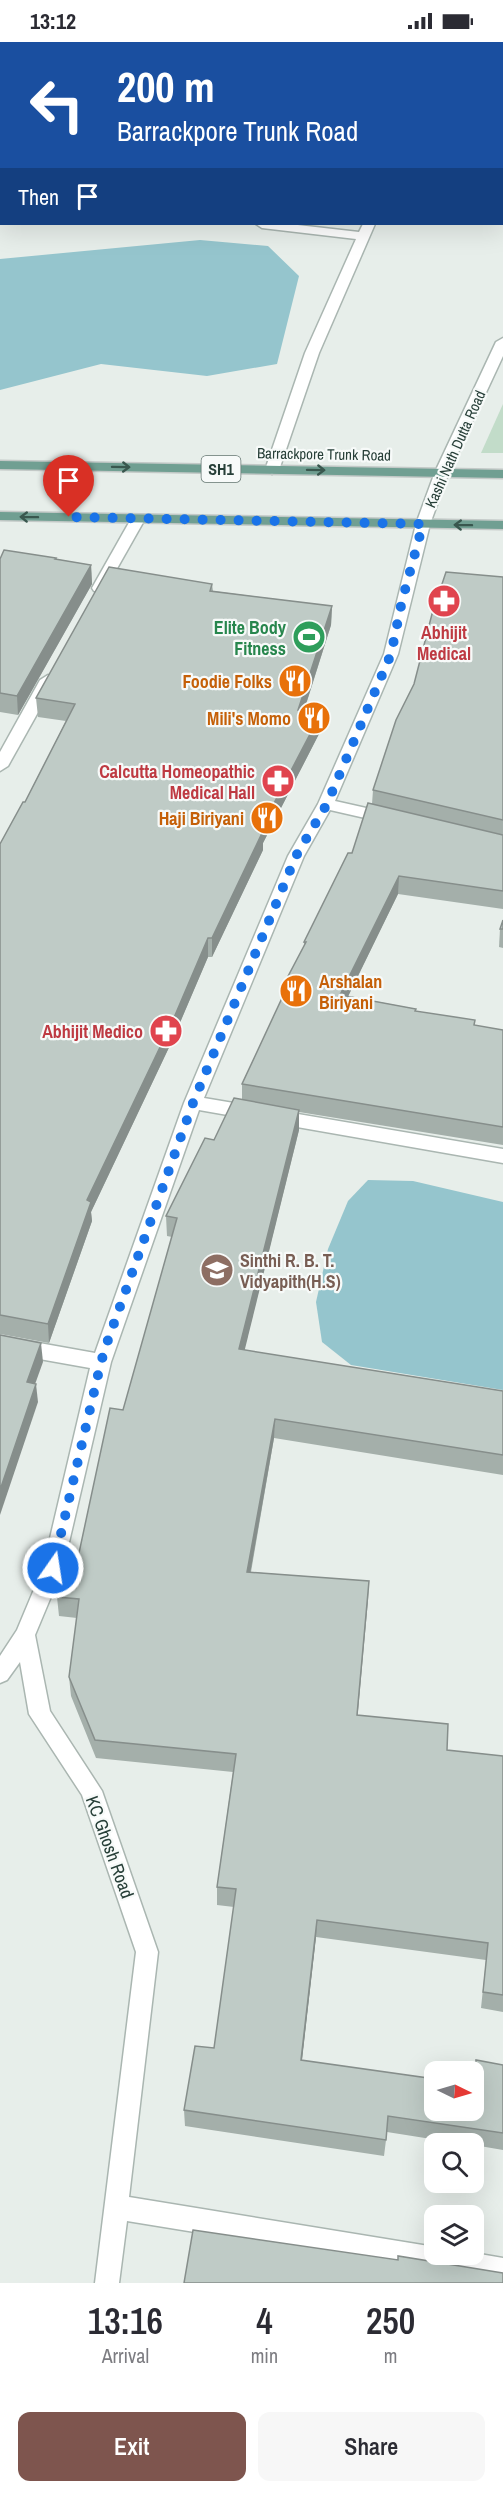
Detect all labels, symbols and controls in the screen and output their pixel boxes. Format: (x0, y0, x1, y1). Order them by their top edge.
text: 13:12 (30, 6, 76, 36)
text: 200 m (117, 59, 215, 115)
icon: left (18, 66, 96, 144)
text: Barrackpore Trunk Road (117, 113, 358, 149)
icon: arrive (71, 180, 104, 213)
text: Then (18, 182, 59, 212)
street label: Kashi Nath Dutta Road (420, 387, 490, 511)
street label: Barrackpore Trunk Road (257, 442, 391, 466)
pin (43, 455, 94, 517)
road number: SH1 (202, 456, 240, 482)
one-way arrow (111, 461, 131, 473)
icon: arrive (52, 464, 85, 497)
one-way arrow (306, 464, 326, 476)
one-way arrow (19, 511, 39, 522)
one-way arrow (454, 519, 474, 530)
pharmacy icon: Abhijit Medical (426, 583, 462, 619)
place label: Elite Body Fitness (214, 615, 287, 661)
sports icon: Elite Body Fitness (291, 619, 327, 655)
place label: Abhijit Medical (417, 620, 471, 666)
restaurant icon: Foodie Folks (277, 663, 313, 699)
place label: Foodie Folks (182, 669, 272, 694)
restaurant icon: Mili's Momo (296, 700, 332, 736)
place label: Mili's Momo (207, 706, 291, 731)
place label: Calcutta Homeopathic Medical Hall (99, 759, 255, 805)
pharmacy icon: Calcutta Homeopathic Medical Hall (260, 763, 296, 799)
restaurant icon: Haji Biriyani (249, 800, 285, 836)
place label: Haji Biriyani (159, 806, 244, 831)
place label: Arshalan Biriyani (319, 969, 382, 1015)
restaurant icon: Arshalan Biriyani (278, 973, 314, 1009)
pharmacy icon: Abhijit Medico (148, 1013, 184, 1049)
place label: Abhijit Medico (42, 1019, 143, 1044)
place label: Sinthi R. B. T. Vidyapith(H.S) (240, 1248, 341, 1294)
school or university icon: Sinthi R. B. T. Vidyapith(H.S) (199, 1252, 235, 1288)
position arrow (21, 1536, 85, 1600)
street label: KC Ghosh Road (80, 1792, 140, 1902)
north arrow (424, 2061, 484, 2121)
map controls (424, 2061, 484, 2265)
button: search (424, 2133, 484, 2193)
button: layers (424, 2205, 484, 2265)
text: 13:16 (88, 2297, 163, 2345)
text: 4 (256, 2297, 273, 2345)
text: 250 (366, 2297, 415, 2345)
text: Arrival (102, 2342, 149, 2369)
text: min (251, 2342, 278, 2369)
text: m (384, 2342, 397, 2369)
button: Exit (18, 2412, 246, 2481)
button: Share (258, 2412, 485, 2481)

